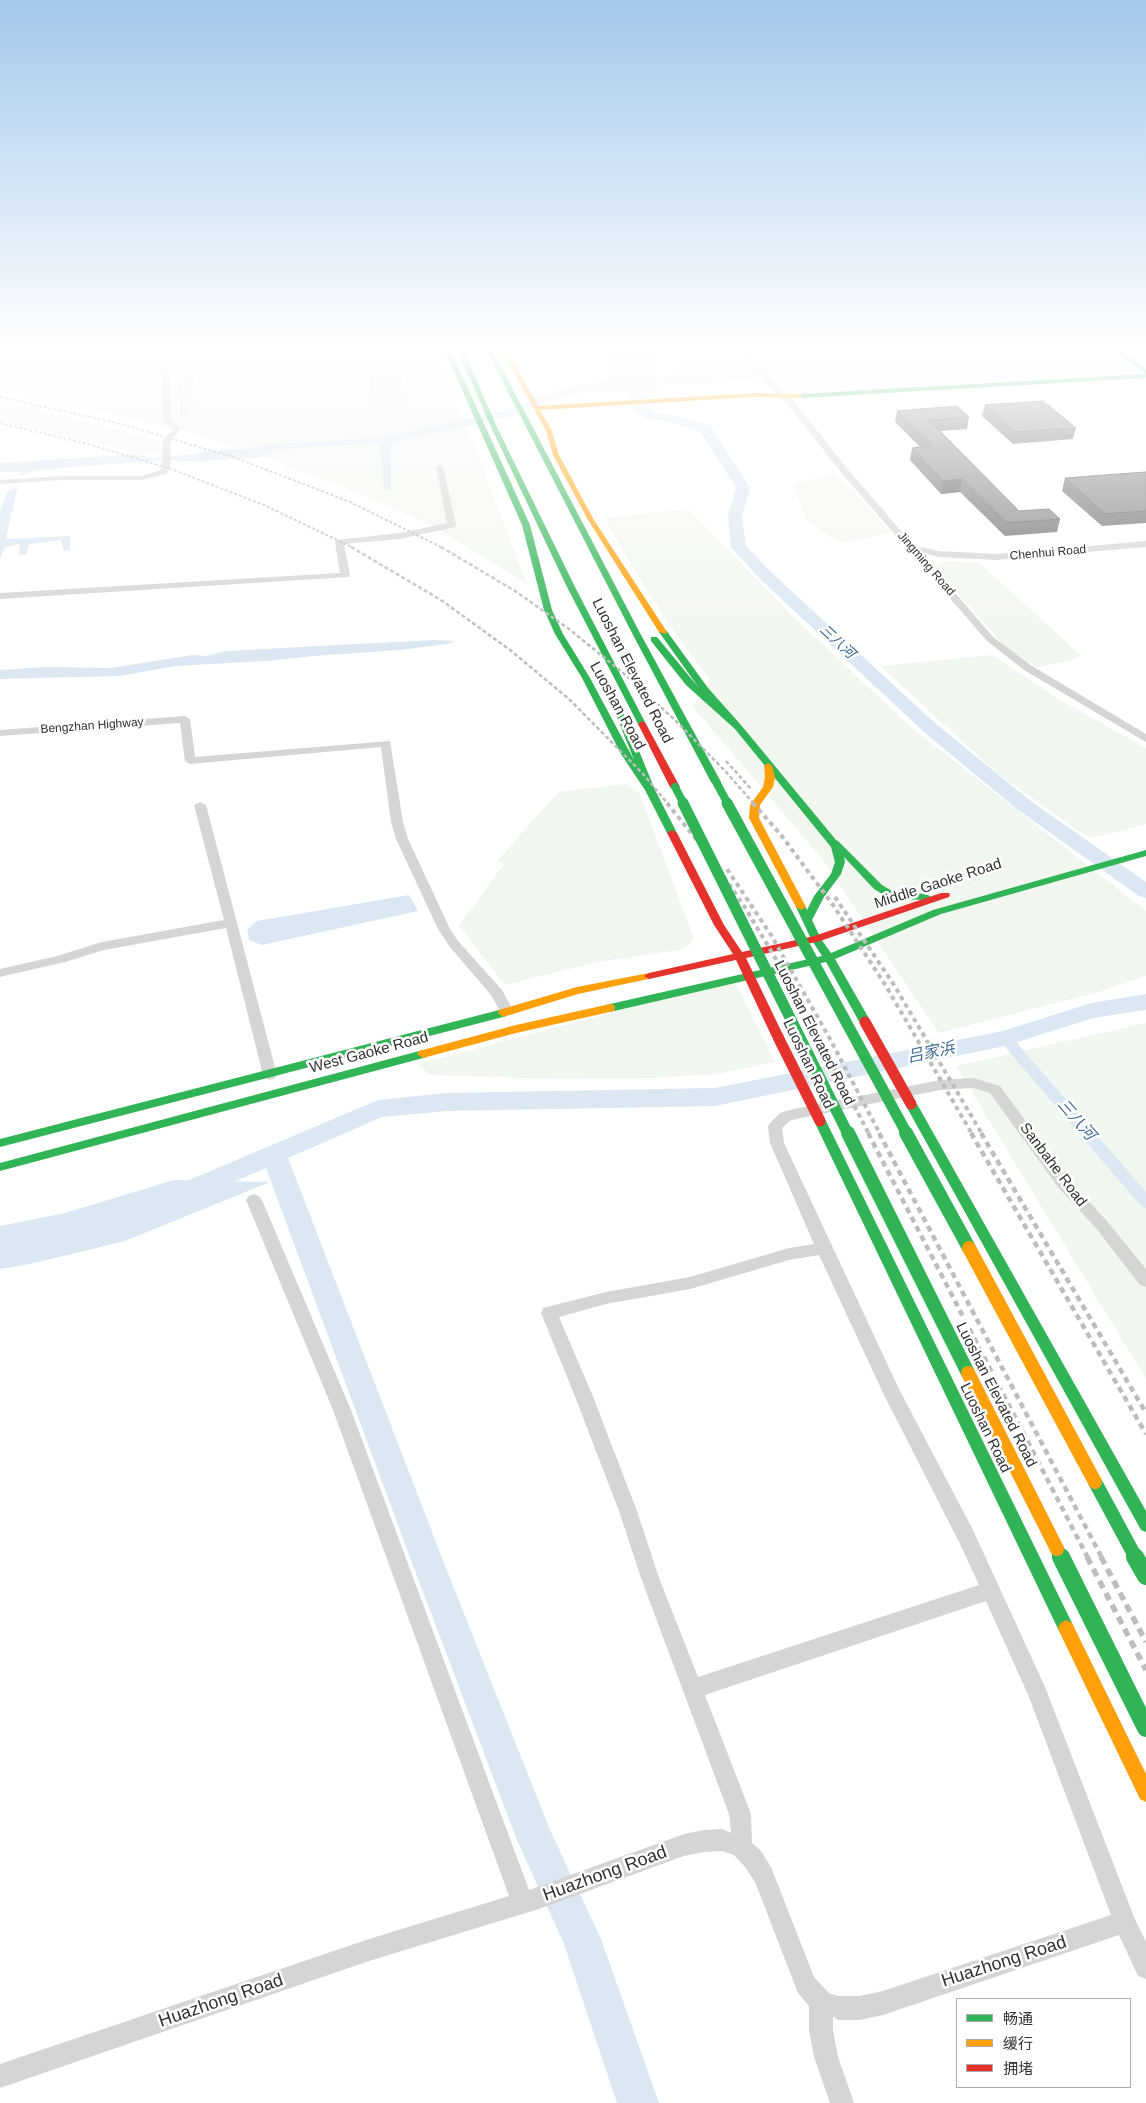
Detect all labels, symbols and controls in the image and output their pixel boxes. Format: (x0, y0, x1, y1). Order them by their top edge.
street label: Jingming Road (894, 529, 958, 599)
street label: Chenhui Road (1009, 542, 1087, 564)
street label: Luoshan Elevated Road (588, 596, 676, 746)
water label: 三八河 (816, 622, 858, 662)
street label: Luoshan Road (585, 659, 649, 753)
street label: Bengzhan Highway (40, 715, 144, 737)
street label: Middle Gaoke Road (872, 855, 1004, 913)
street label: Luoshan Elevated Road (770, 958, 858, 1108)
street label: Luoshan Road (779, 1016, 837, 1112)
street label: West Gaoke Road (308, 1028, 430, 1078)
water label: 吕家浜 (906, 1039, 956, 1067)
water label: 三八河 (1053, 1096, 1099, 1144)
street label: Sanbahe Road (1016, 1120, 1090, 1210)
street label: Luoshan Elevated Road (952, 1320, 1040, 1470)
street label: Luoshan Road (956, 1380, 1014, 1476)
street label: Huazhong Road (540, 1842, 670, 1906)
street label: Huazhong Road (939, 1932, 1069, 1992)
street label: Huazhong Road (156, 1970, 286, 2032)
legend (956, 1998, 1131, 2088)
text: 畅通 (1003, 2010, 1033, 2027)
text: 缓行 (1003, 2035, 1033, 2052)
text: 拥堵 (1003, 2060, 1033, 2077)

